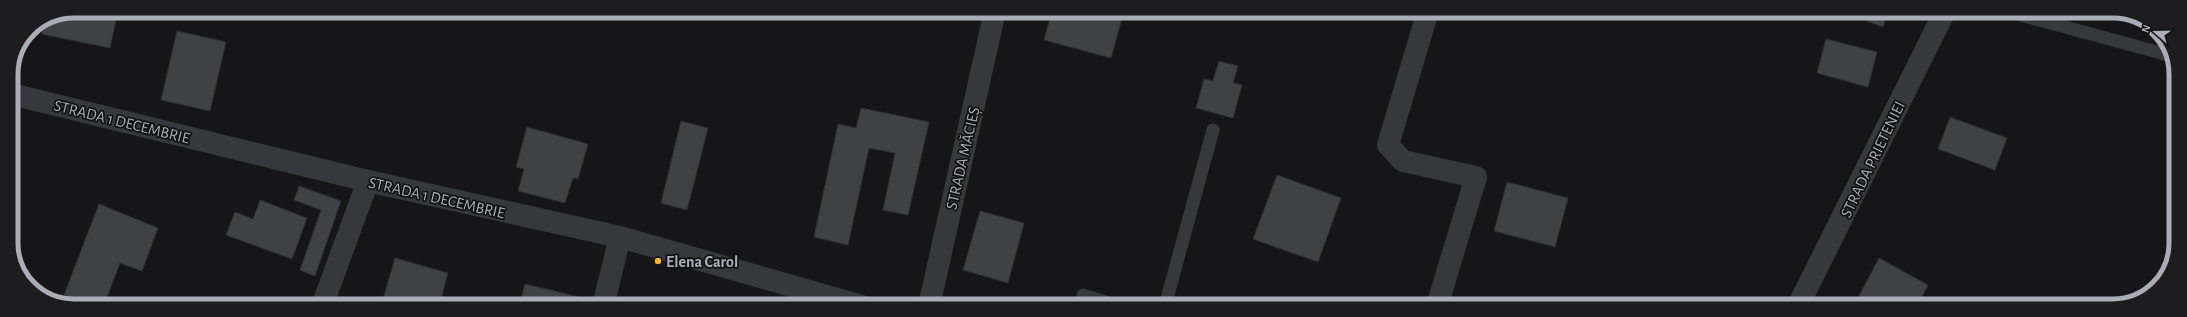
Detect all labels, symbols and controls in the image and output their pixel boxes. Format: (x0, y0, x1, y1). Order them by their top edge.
north arrow (2135, 12, 2175, 52)
text: N (2140, 23, 2153, 34)
street label: STRADA 1 DECEMBRIE (52, 97, 192, 147)
street label: STRADA PRIETENIEI (1838, 99, 1908, 220)
street label: STRADA MĂCIEȘ (941, 105, 985, 212)
street label: STRADA 1 DECEMBRIE (367, 175, 507, 222)
place label: Elena Carol (666, 254, 738, 270)
marker: Elena Carol (653, 256, 663, 266)

